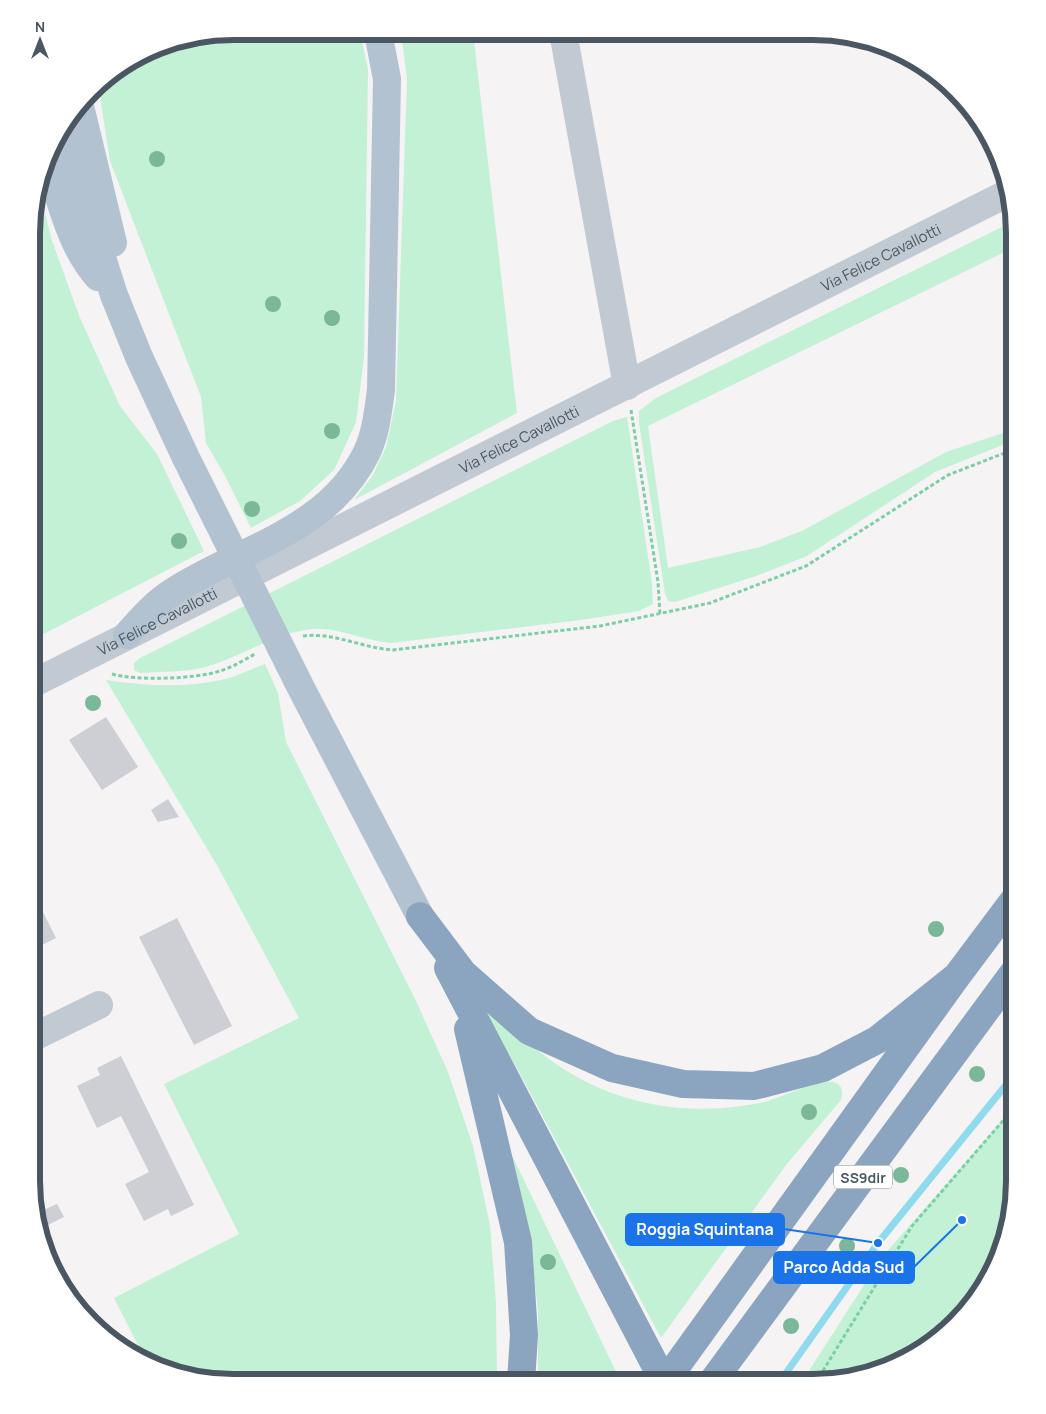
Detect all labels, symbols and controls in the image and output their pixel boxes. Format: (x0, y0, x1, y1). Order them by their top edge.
north arrow (15, 15, 65, 65)
text: N (35, 17, 45, 36)
street label: Via Felice Cavallotti (817, 218, 944, 296)
street label: Via Felice Cavallotti (455, 400, 582, 478)
street label: Via Felice Cavallotti (94, 582, 221, 660)
road number: SS9dir (834, 1166, 892, 1188)
callout: Roggia Squintana (626, 1214, 784, 1245)
text: Roggia Squintana (636, 1218, 774, 1240)
callout: Parco Adda Sud (774, 1252, 914, 1283)
text: Parco Adda Sud (784, 1256, 904, 1278)

